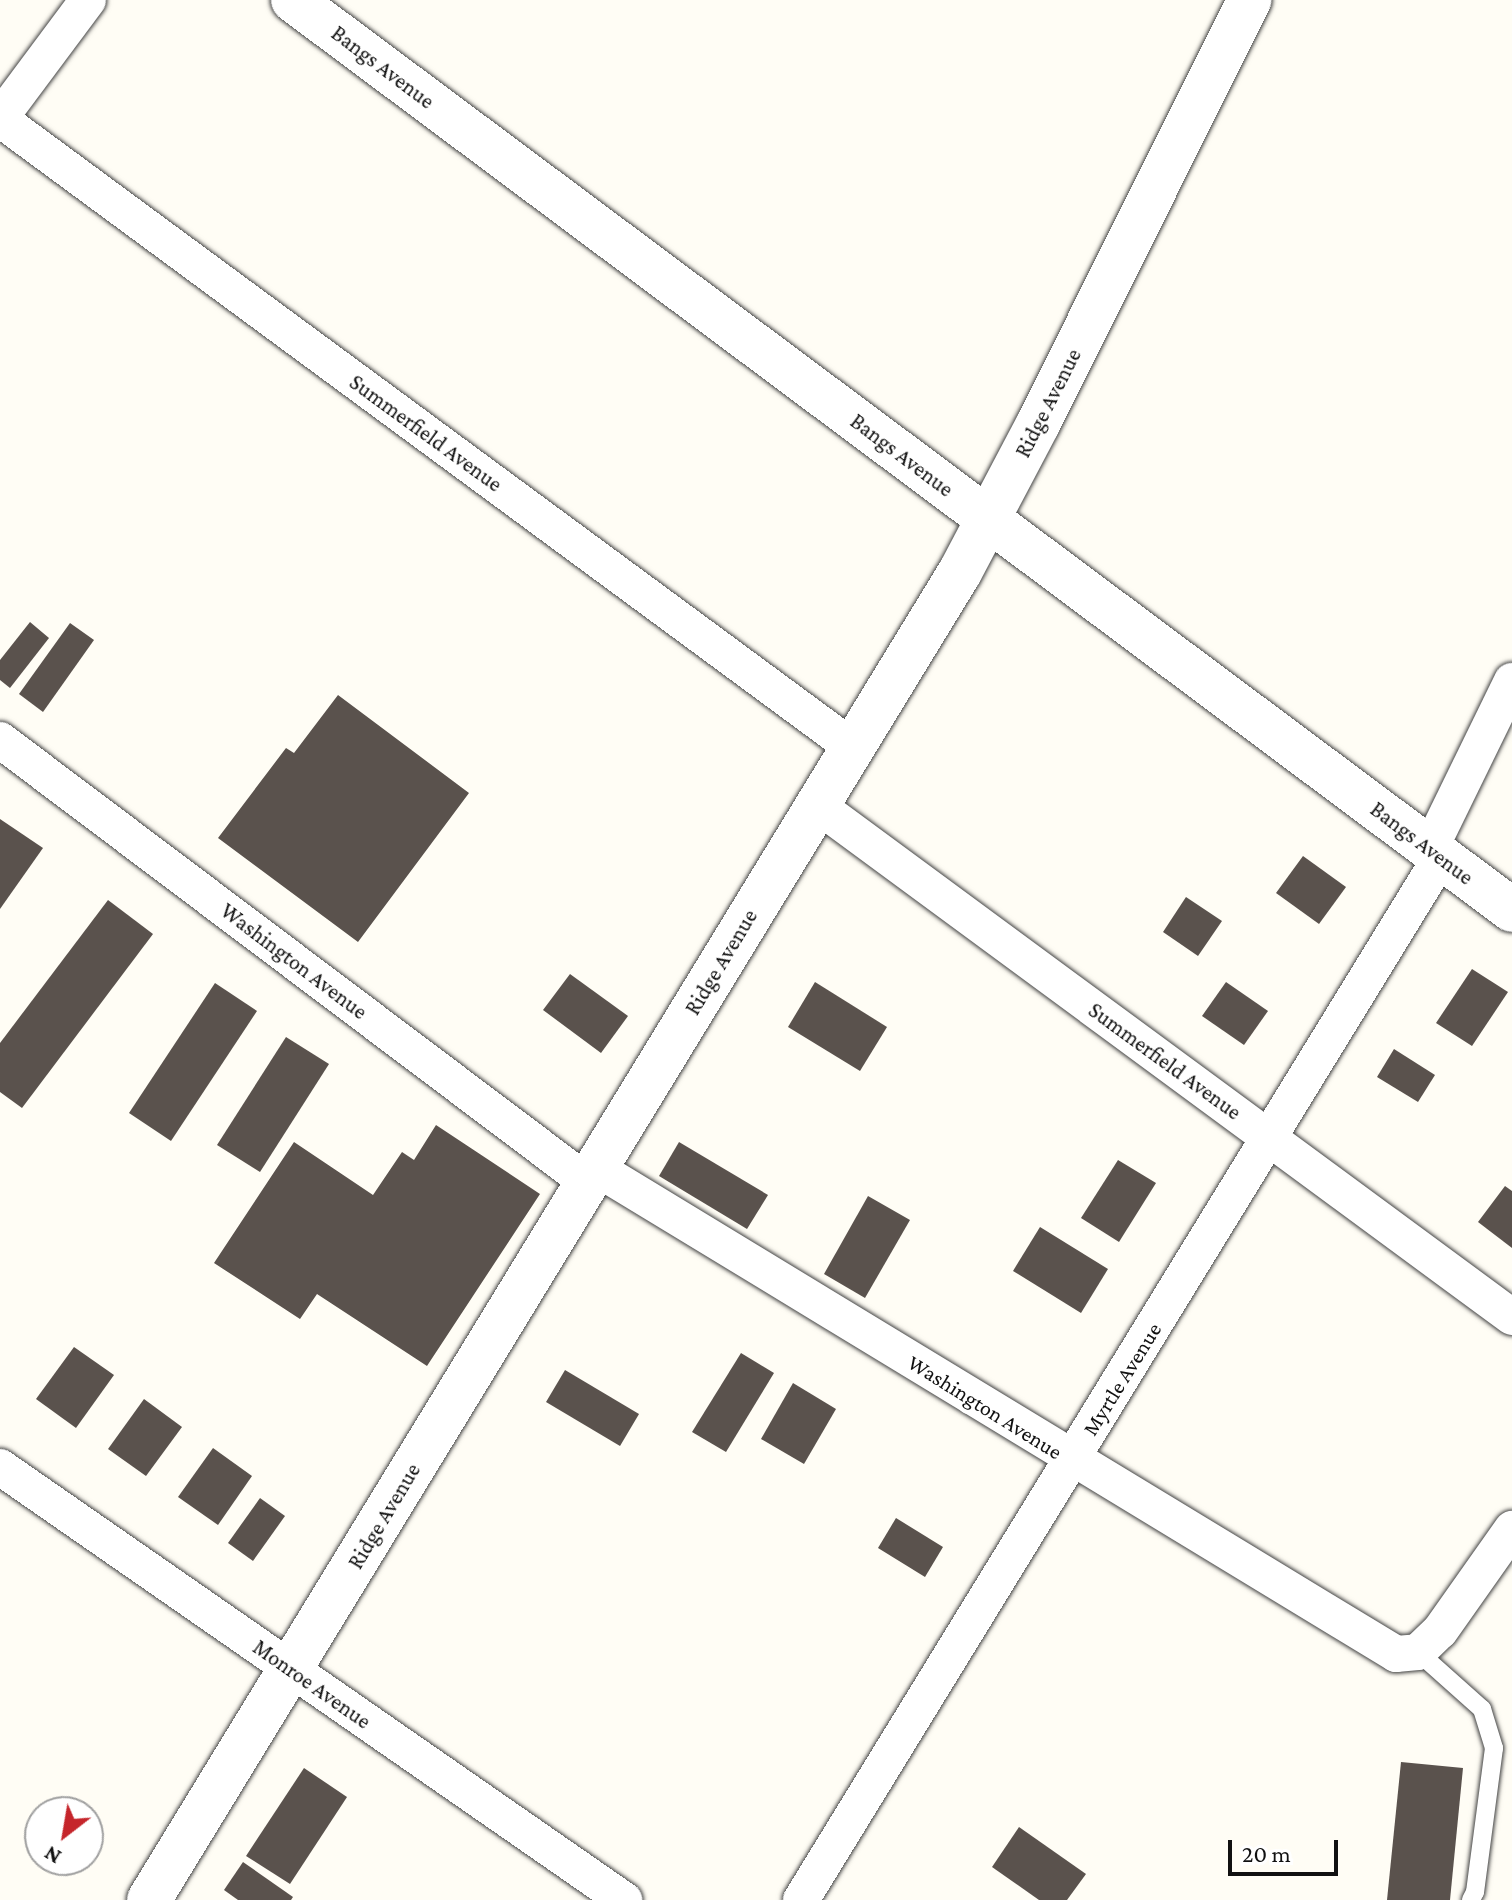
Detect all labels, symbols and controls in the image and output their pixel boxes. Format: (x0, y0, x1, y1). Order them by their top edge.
street label: Bangs Avenue (326, 20, 440, 114)
street label: Ridge Avenue (1009, 344, 1087, 462)
street label: Summerfield Avenue (344, 369, 508, 497)
street label: Bangs Avenue (845, 408, 959, 502)
street label: Bangs Avenue (1365, 796, 1479, 890)
street label: Washington Avenue (215, 897, 373, 1025)
street label: Ridge Avenue (679, 904, 763, 1020)
street label: Summerfield Avenue (1083, 997, 1247, 1125)
street label: Myrtle Avenue (1077, 1318, 1167, 1440)
street label: Washington Avenue (903, 1349, 1067, 1465)
street label: Ridge Avenue (342, 1458, 426, 1574)
street label: Monroe Avenue (248, 1634, 376, 1734)
north arrow (24, 1796, 104, 1876)
scale bar (1232, 1824, 1342, 1874)
text: 20 m (1242, 1840, 1291, 1867)
text: N (40, 1841, 65, 1870)

